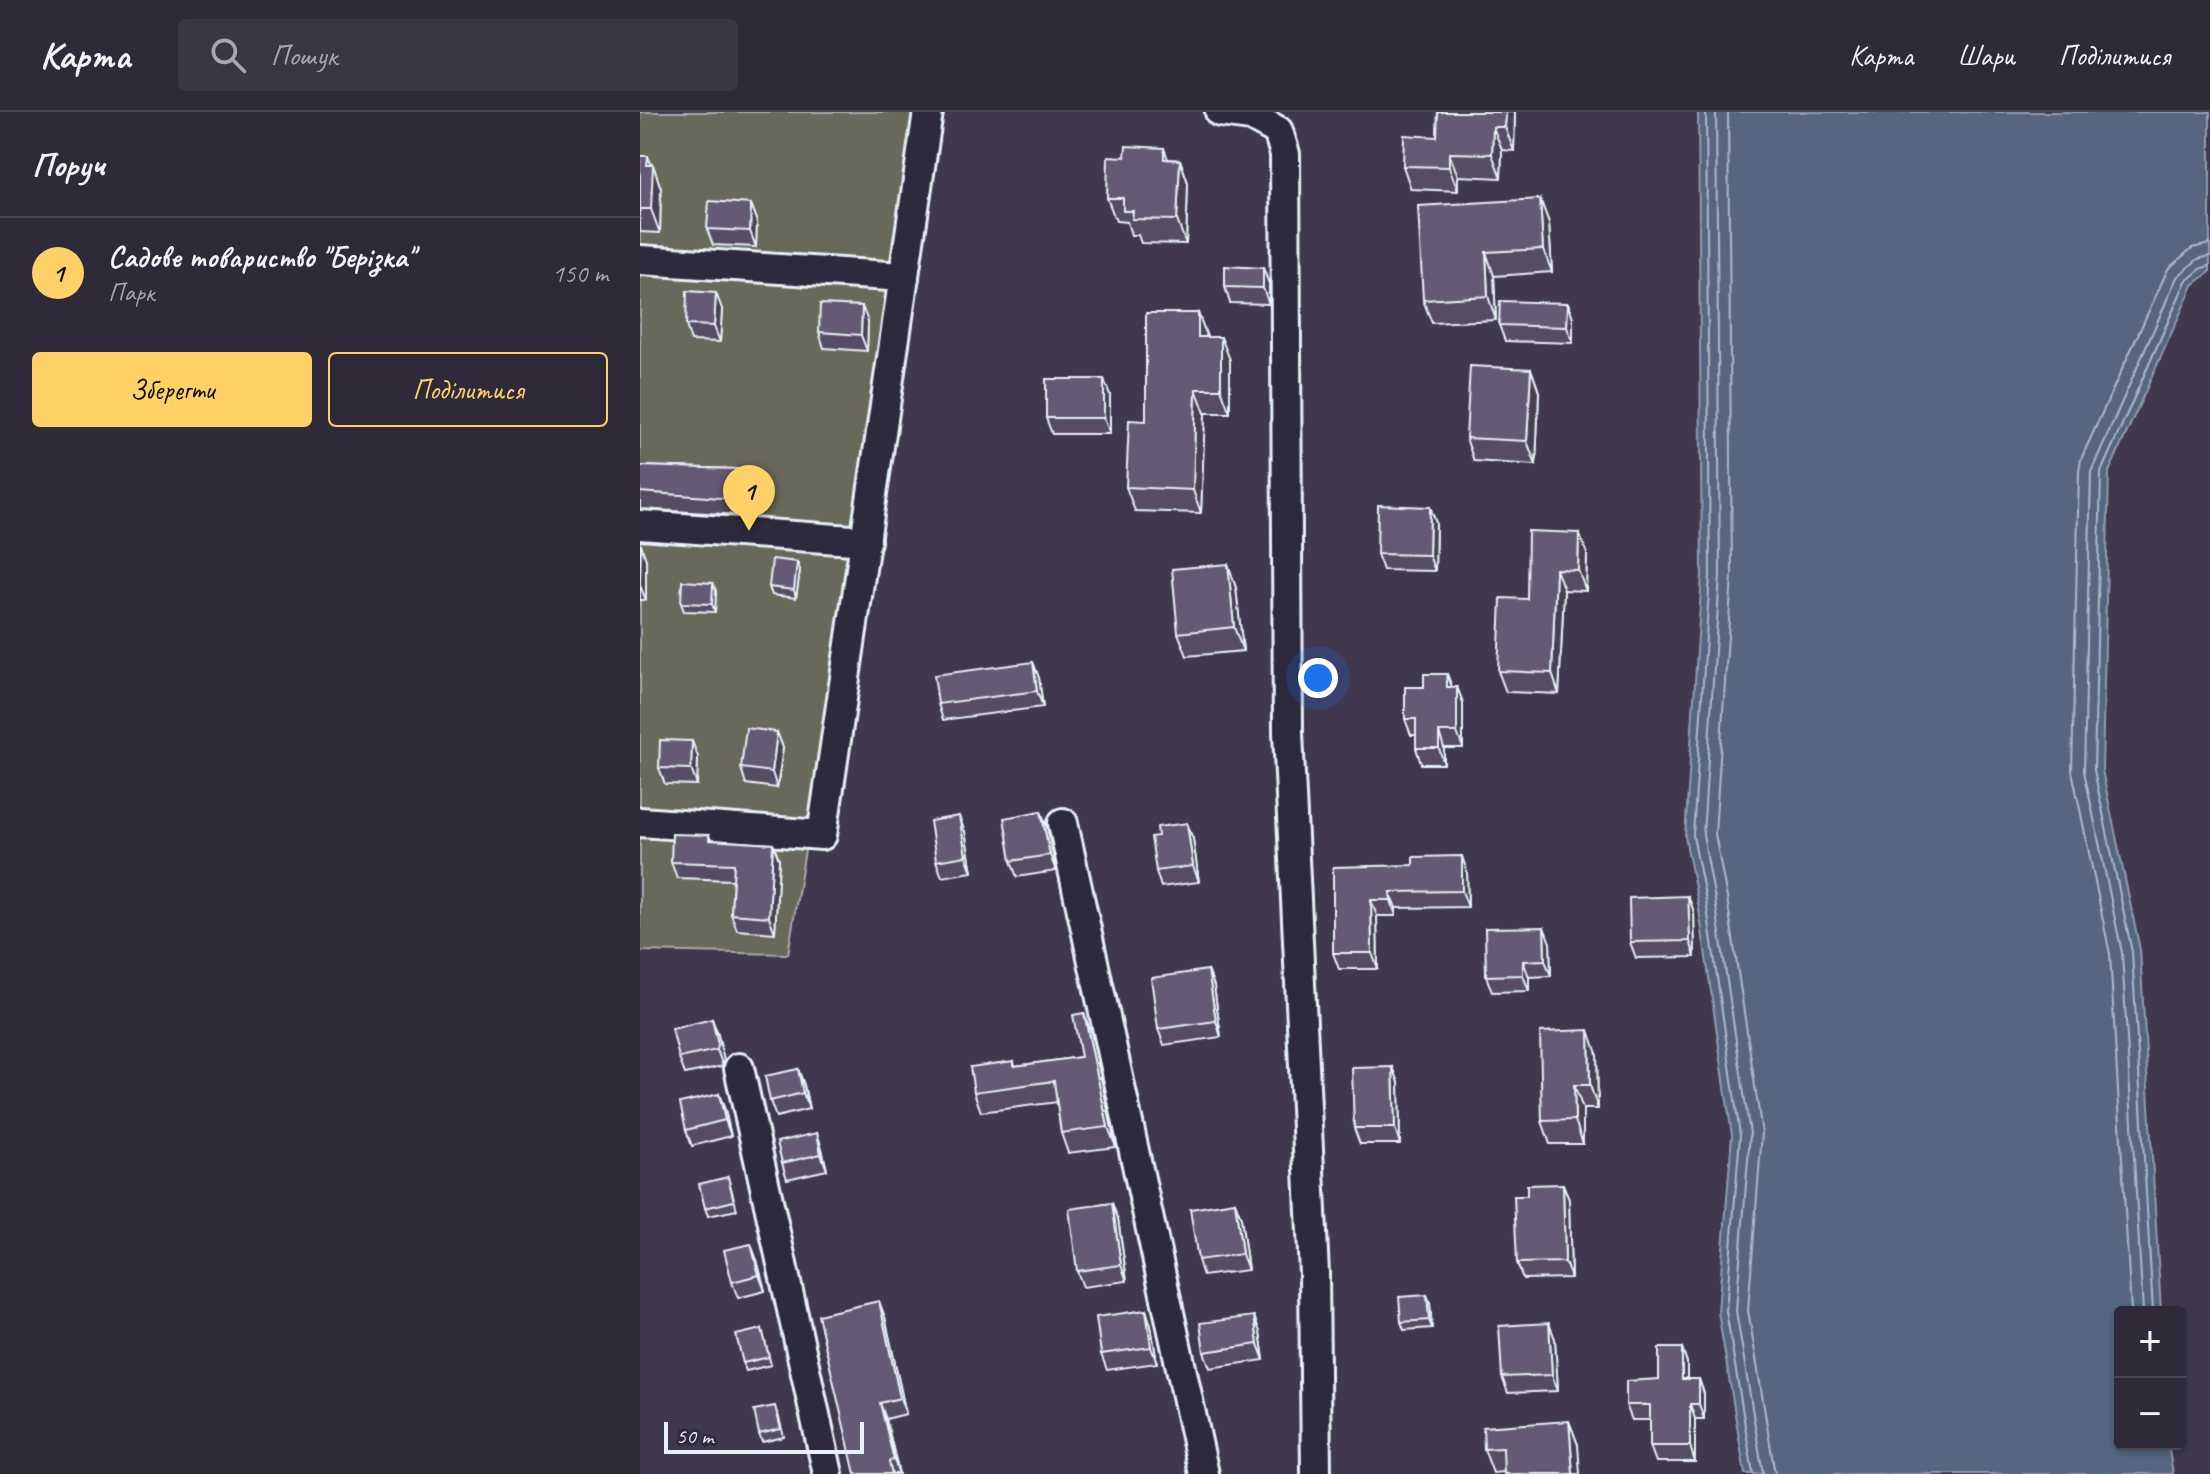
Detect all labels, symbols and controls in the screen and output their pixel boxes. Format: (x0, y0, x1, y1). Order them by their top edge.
search box (178, 19, 738, 91)
text: Карта (40, 32, 130, 79)
icon: search (206, 33, 250, 77)
text: Пошук (270, 36, 337, 74)
text: Карта (1849, 38, 1913, 73)
text: Шари (1957, 38, 2015, 73)
text: Поділитися (2059, 38, 2170, 73)
text: Поруч (32, 143, 105, 186)
text: Садове товариство "Берізка" (108, 238, 414, 276)
text: 1 (52, 257, 64, 290)
text: 150 m (552, 257, 608, 290)
text: Парк (108, 276, 154, 309)
button: Зберегти (32, 352, 312, 427)
button: Поділитися (328, 352, 608, 427)
pin: 1 (723, 465, 775, 531)
your location (1298, 658, 1338, 698)
map controls (2114, 1306, 2186, 1450)
button: + (2114, 1306, 2186, 1378)
button: − (2114, 1378, 2186, 1450)
scale bar (664, 1418, 864, 1454)
text: 50 m (676, 1422, 713, 1450)

